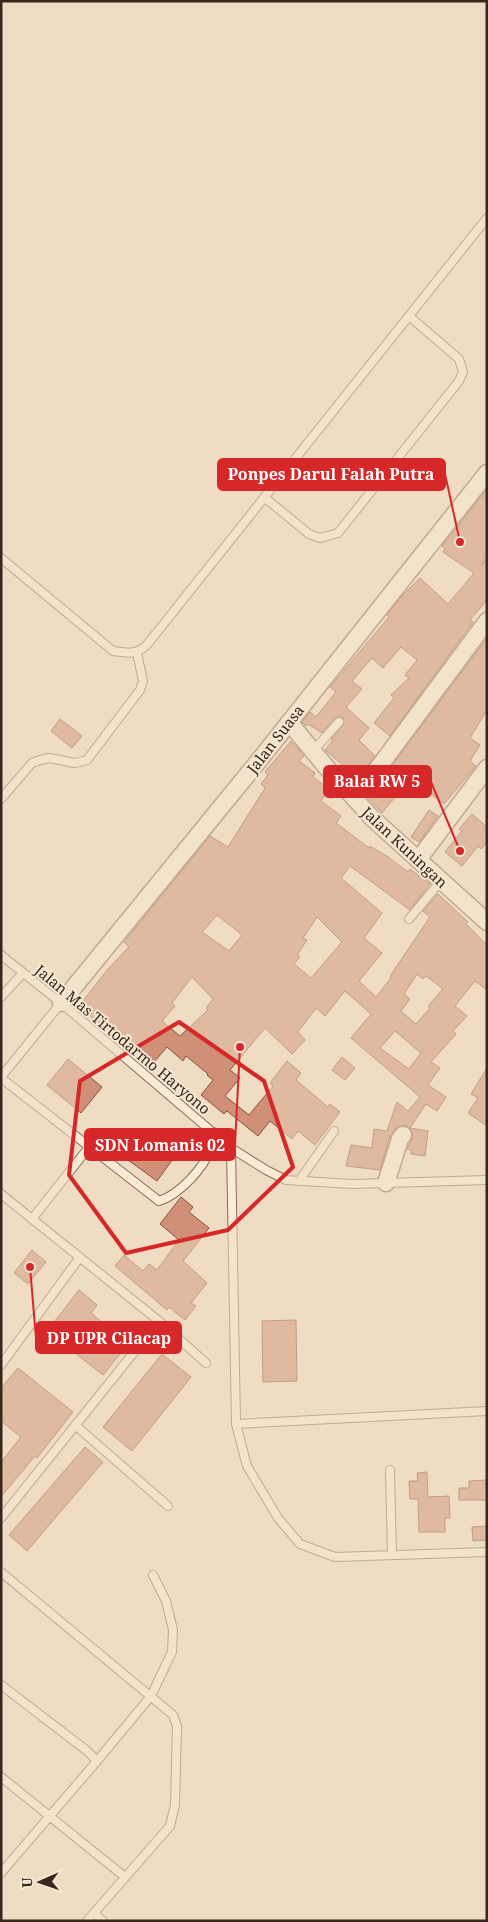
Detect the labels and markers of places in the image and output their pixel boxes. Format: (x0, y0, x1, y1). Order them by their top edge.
callout: Ponpes Darul Falah Putra (218, 459, 445, 490)
callout: Balai RW 5 (324, 766, 431, 797)
callout: SDN Lomanis 02 (85, 1129, 235, 1160)
callout: DP UPR Cilacap (36, 1322, 181, 1353)

